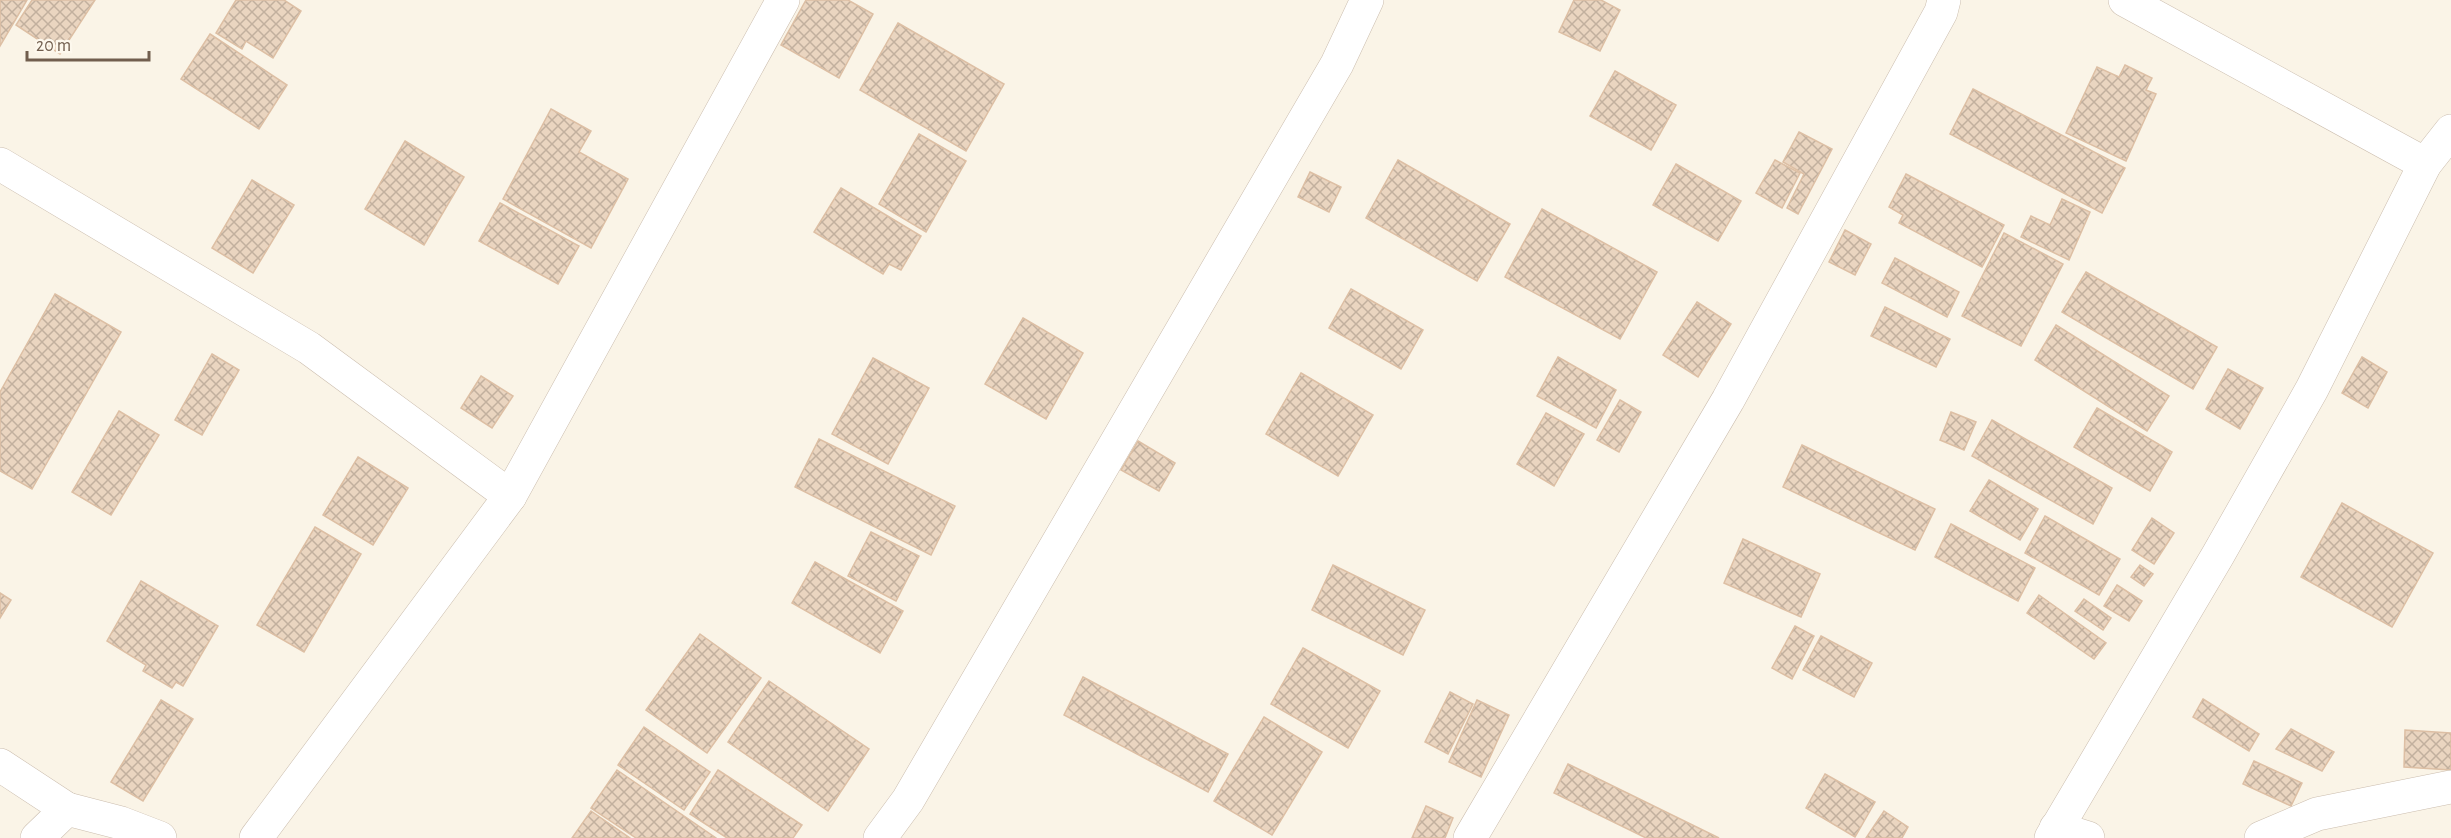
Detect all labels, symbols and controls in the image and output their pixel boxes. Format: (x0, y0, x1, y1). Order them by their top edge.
scale bar (27, 24, 148, 62)
text: 20 m (36, 37, 71, 55)

